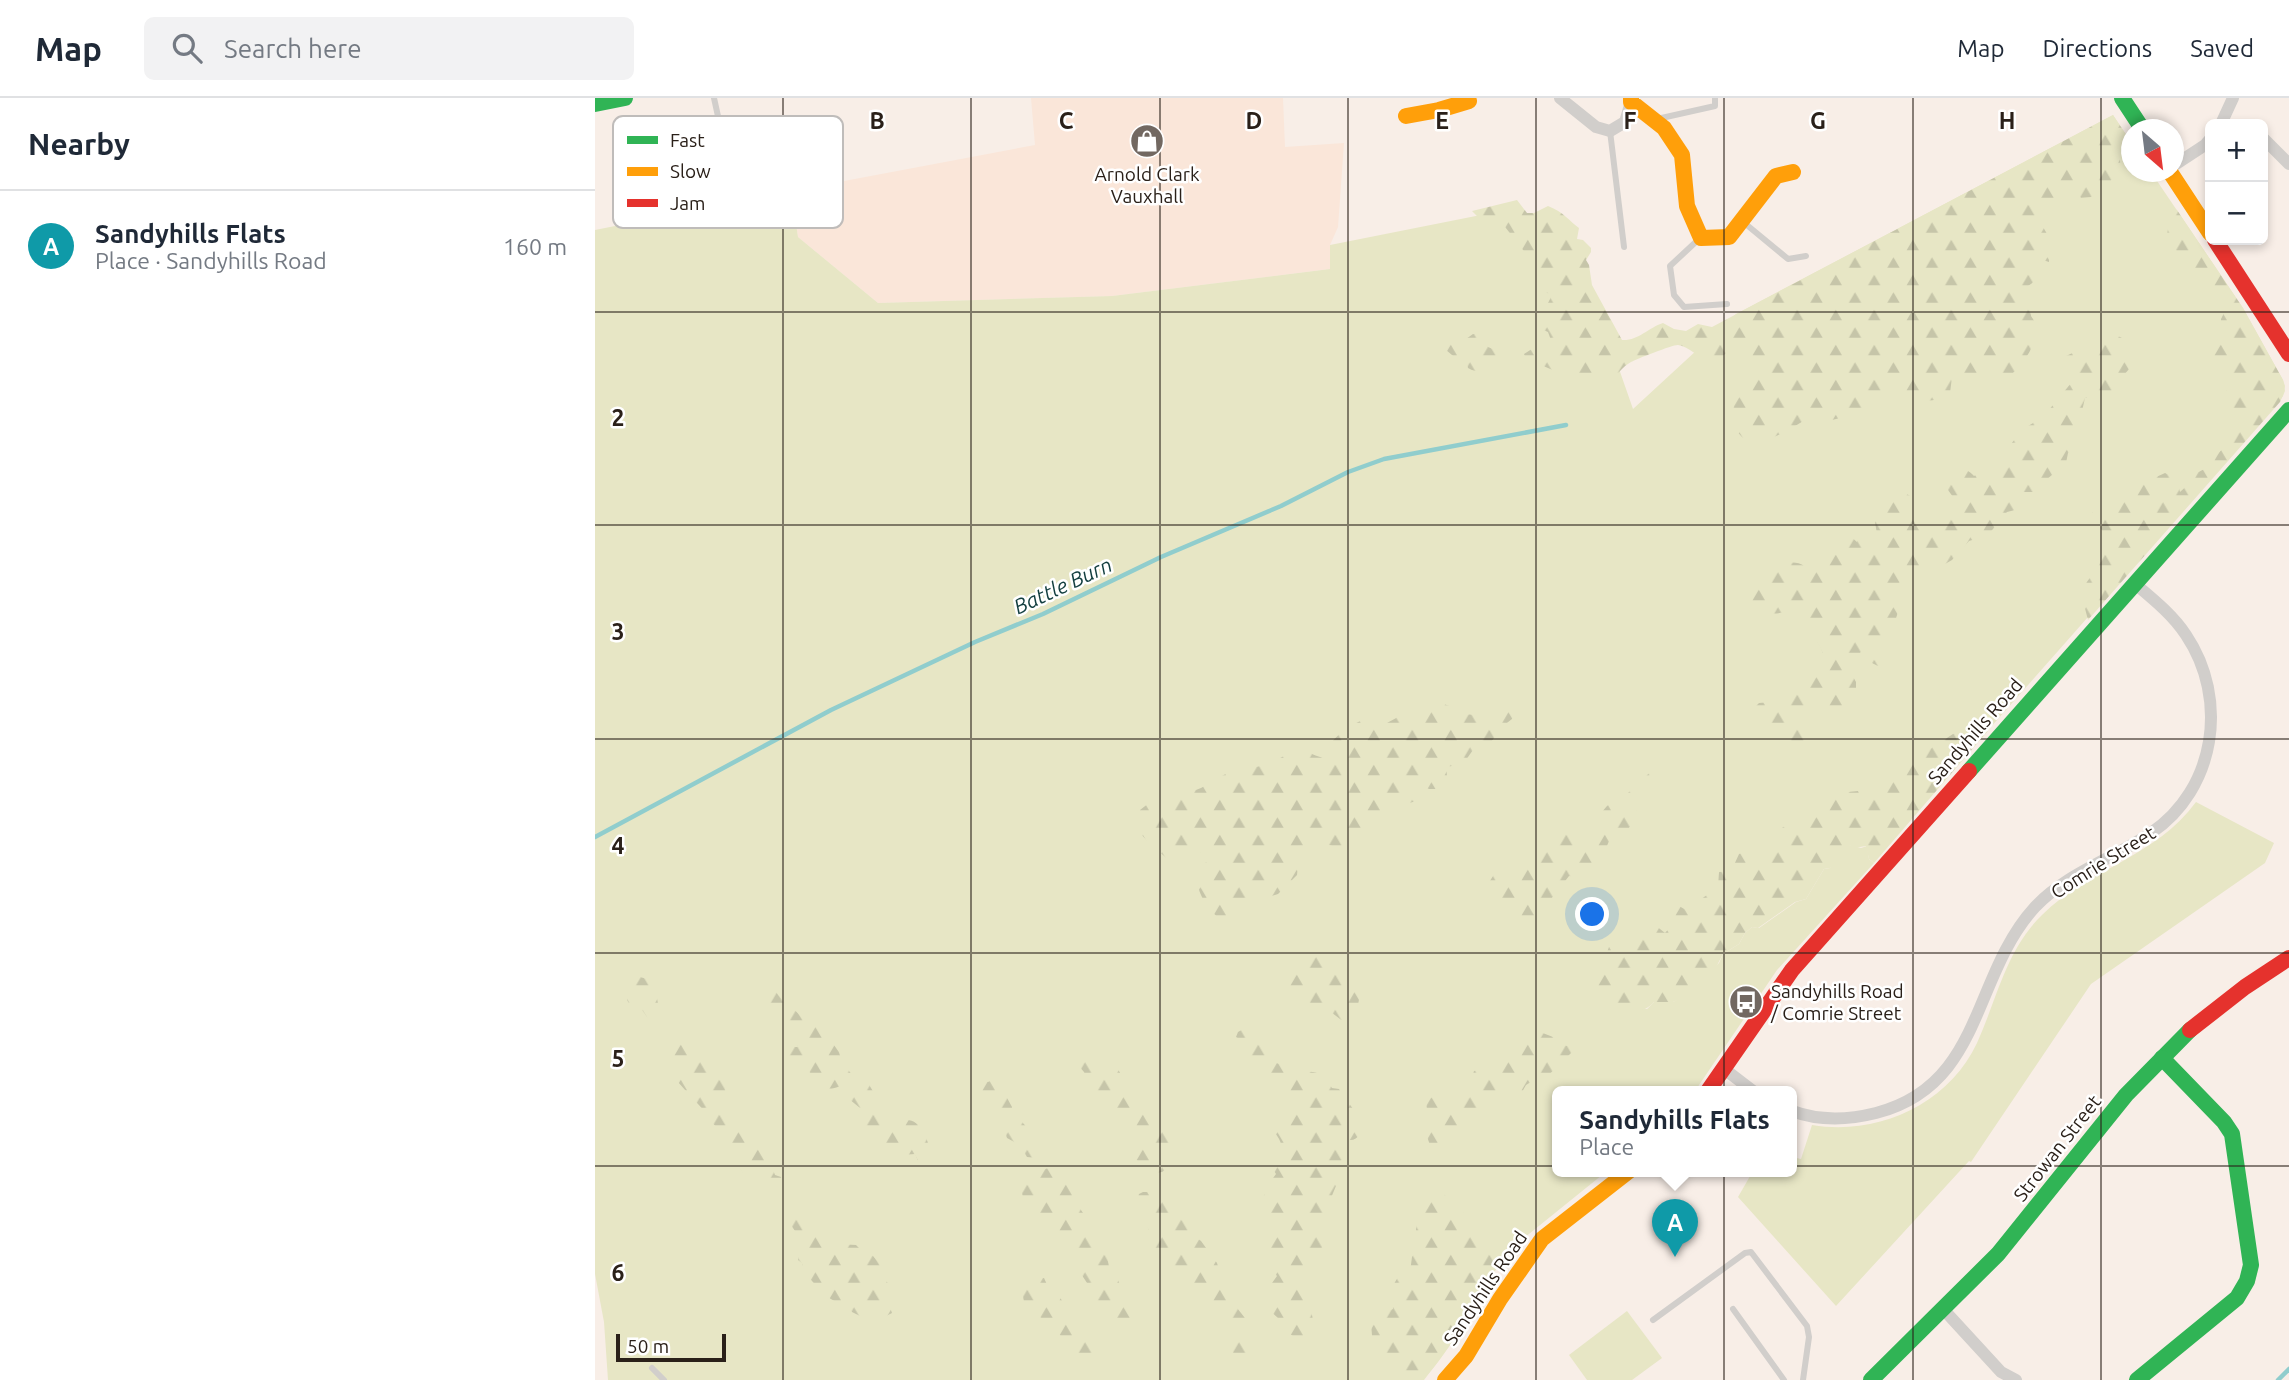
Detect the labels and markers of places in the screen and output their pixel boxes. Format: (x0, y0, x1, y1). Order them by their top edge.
shop icon: Arnold Clark Vauxhall (1128, 122, 1166, 160)
place label: Arnold Clark Vauxhall (1094, 163, 1200, 207)
place label: Sandyhills Road / Comrie Street (1770, 980, 1904, 1024)
bus stop icon: Sandyhills Road / Comrie Street (1727, 983, 1765, 1021)
pin: A (1652, 1199, 1698, 1257)

